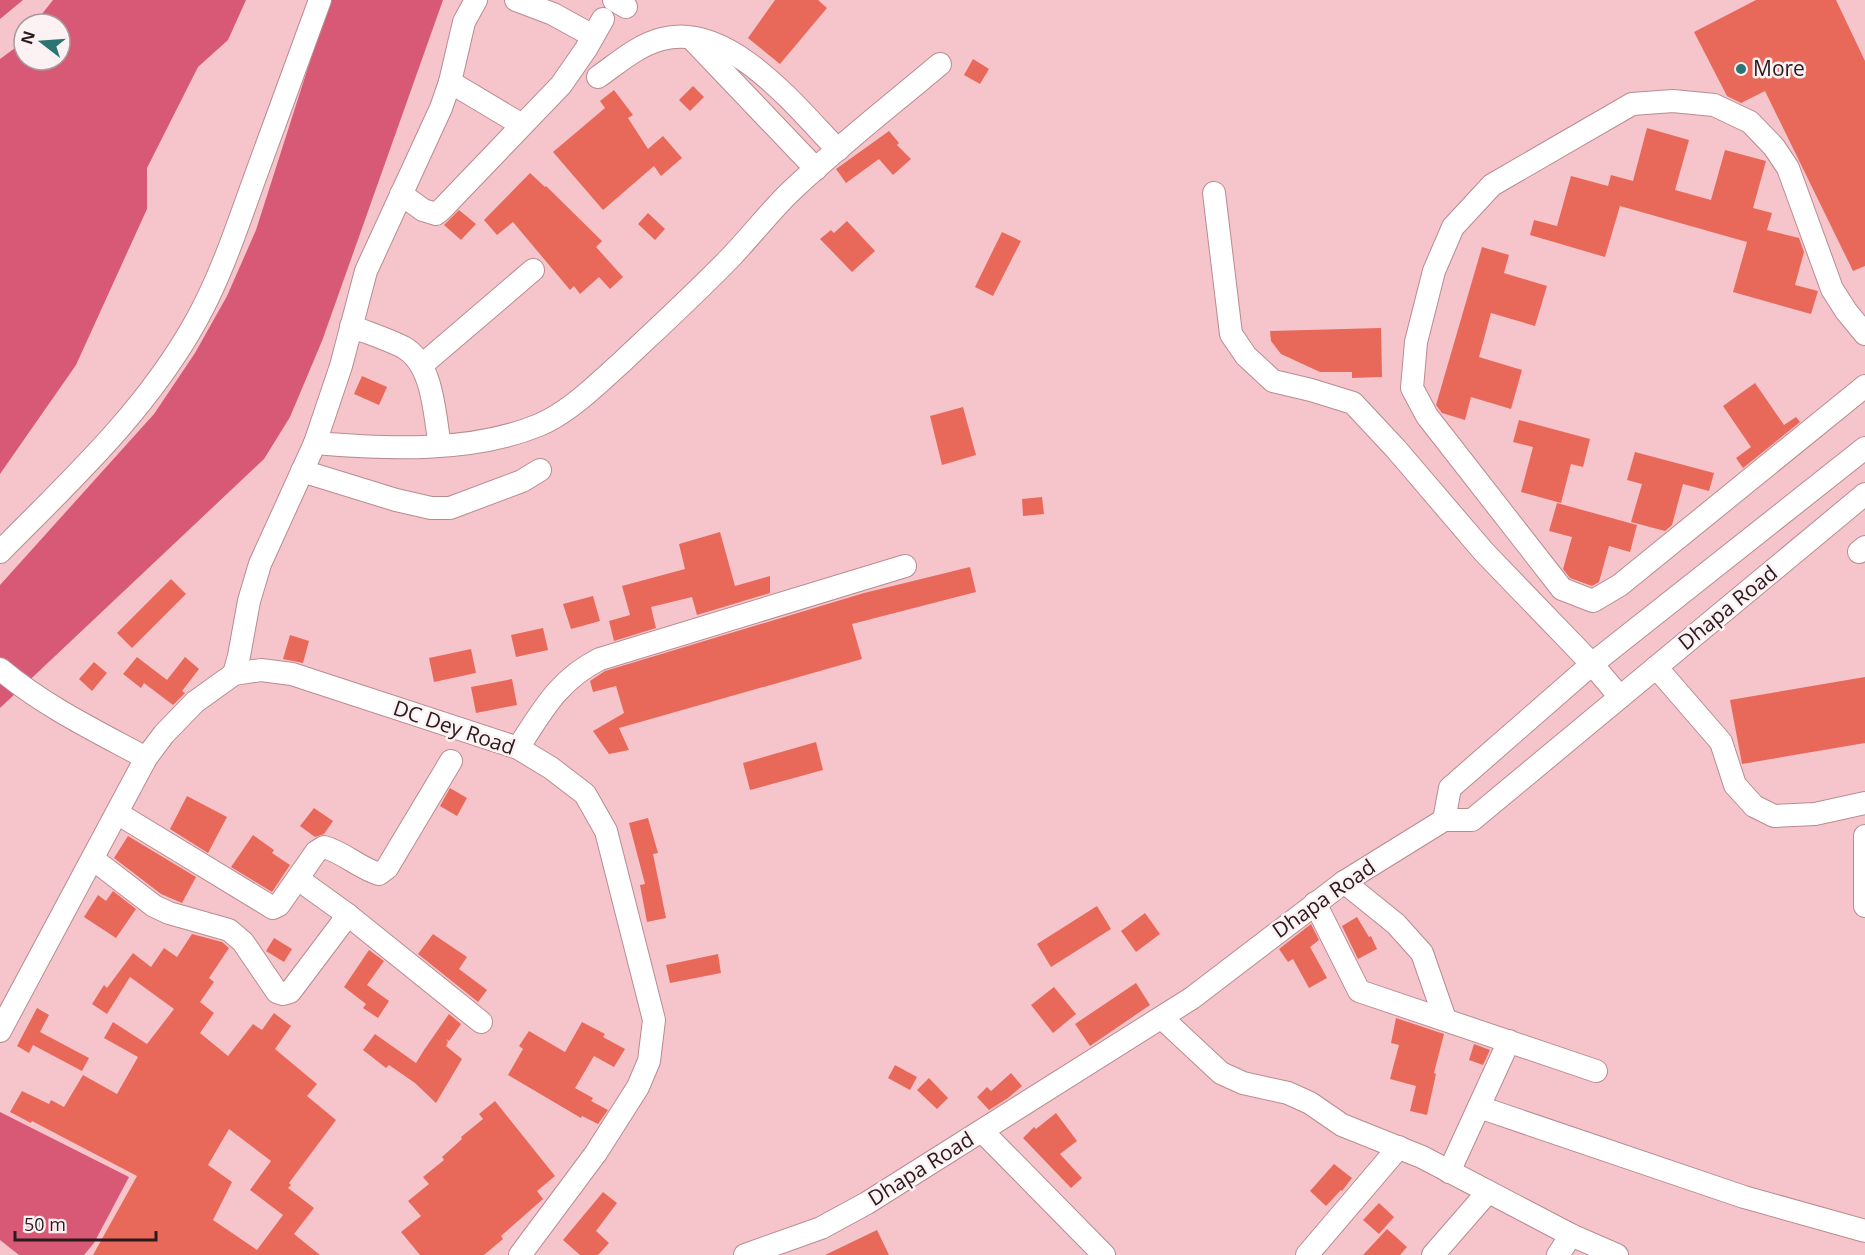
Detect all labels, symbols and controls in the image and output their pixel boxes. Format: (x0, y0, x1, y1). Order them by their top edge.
north arrow (12, 12, 72, 72)
text: N (15, 28, 40, 47)
place label: More (1753, 54, 1805, 82)
marker: More (1734, 62, 1748, 76)
street label: Dhapa Road (1672, 559, 1783, 656)
street label: DC Dey Road (390, 693, 519, 761)
street label: Dhapa Road (1266, 852, 1381, 944)
street label: Dhapa Road (862, 1125, 979, 1212)
scale bar (15, 1204, 156, 1242)
text: 50 m (24, 1212, 66, 1236)

